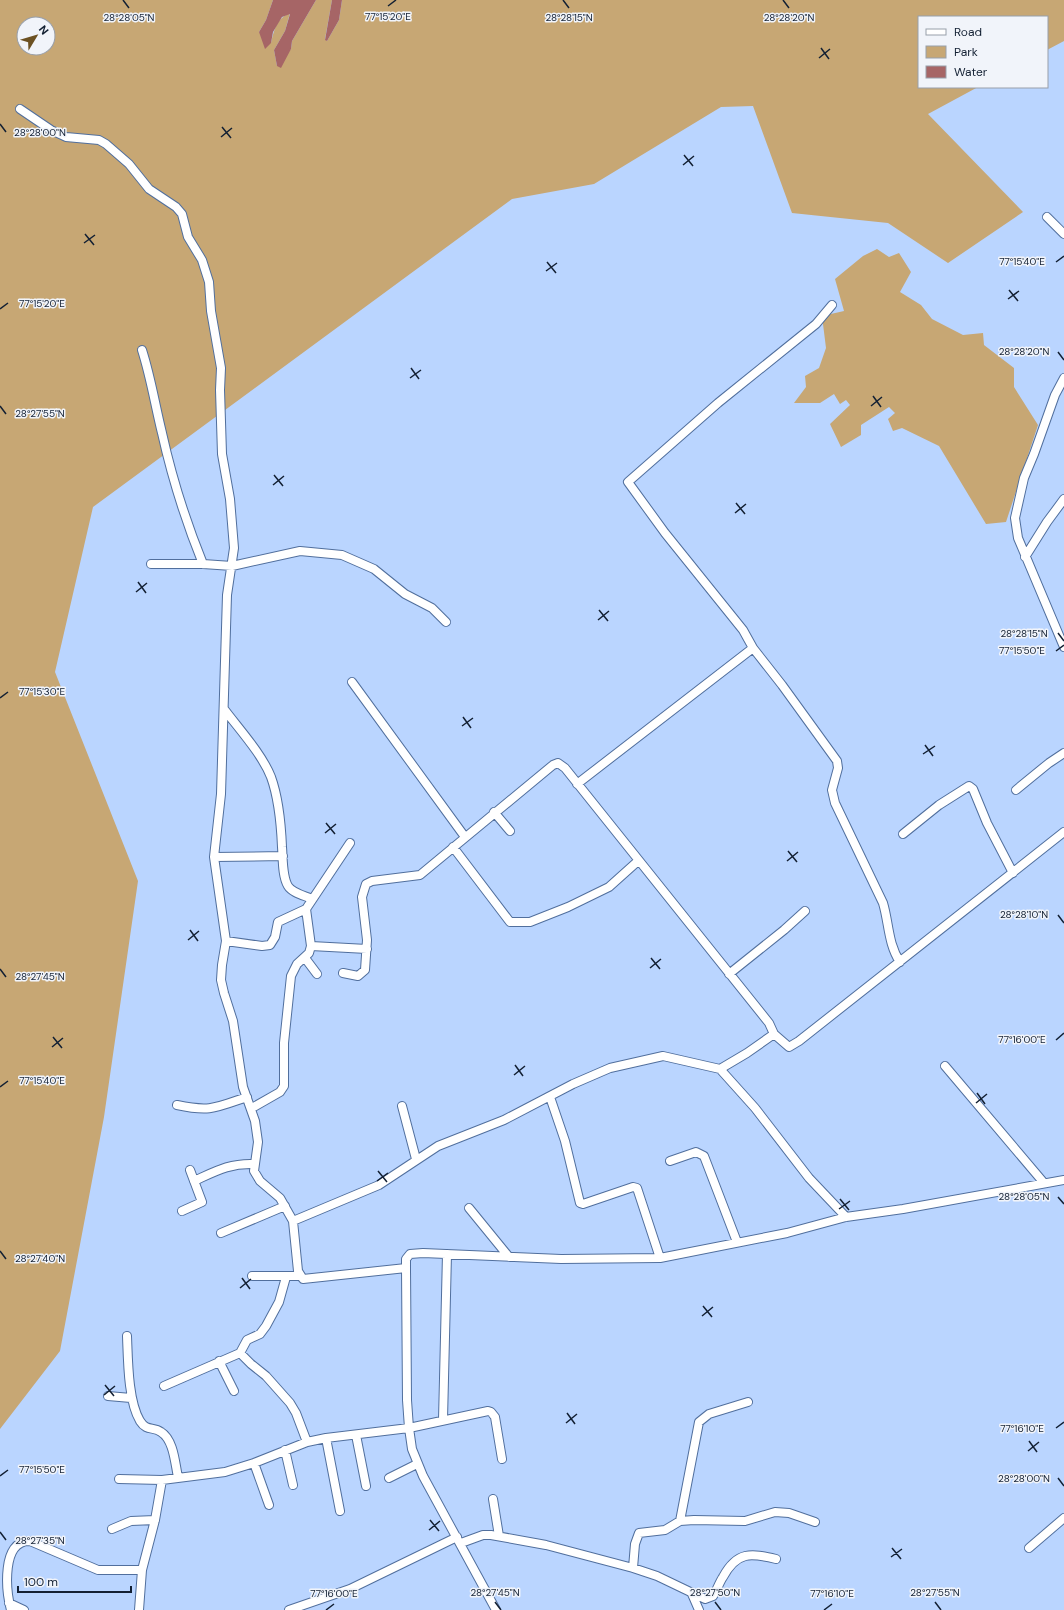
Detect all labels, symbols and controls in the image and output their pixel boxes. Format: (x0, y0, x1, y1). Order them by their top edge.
text: 77°15'20"E (365, 10, 411, 23)
text: 28°28'05"N (104, 11, 155, 24)
text: 28°28'15"N (545, 11, 593, 24)
text: 28°28'20"N (764, 11, 814, 24)
north arrow (16, 16, 56, 56)
legend (918, 16, 1048, 88)
text: N (36, 22, 52, 37)
text: Road (954, 24, 982, 40)
text: Park (954, 44, 978, 60)
text: Water (954, 64, 988, 80)
text: 28°28'00"N (14, 126, 66, 139)
text: 77°15'40"E (999, 255, 1045, 268)
text: 77°15'20"E (19, 297, 65, 310)
text: 28°28'20"N (999, 345, 1049, 358)
text: 28°27'55"N (15, 407, 65, 420)
text: 28°28'15"N (1000, 627, 1048, 640)
text: 77°15'50"E (999, 644, 1045, 657)
text: 77°15'30"E (19, 685, 65, 698)
text: 28°28'10"N (1000, 908, 1048, 921)
text: 28°27'45"N (15, 970, 65, 983)
text: 77°16'00"E (998, 1033, 1046, 1046)
text: 77°15'40"E (19, 1074, 65, 1087)
text: 28°28'05"N (999, 1190, 1050, 1203)
text: 28°27'40"N (15, 1252, 65, 1265)
text: 77°16'10"E (1000, 1422, 1044, 1435)
text: 77°15'50"E (19, 1463, 65, 1476)
text: 28°28'00"N (998, 1472, 1050, 1485)
text: 28°27'35"N (15, 1534, 65, 1547)
scale bar (18, 1568, 131, 1594)
text: 100 m (24, 1574, 58, 1590)
text: 28°27'45"N (470, 1586, 520, 1599)
text: 28°27'50"N (690, 1586, 740, 1599)
text: 28°27'55"N (910, 1586, 960, 1599)
text: 77°16'00"E (310, 1587, 358, 1600)
text: 77°16'10"E (810, 1587, 854, 1600)

